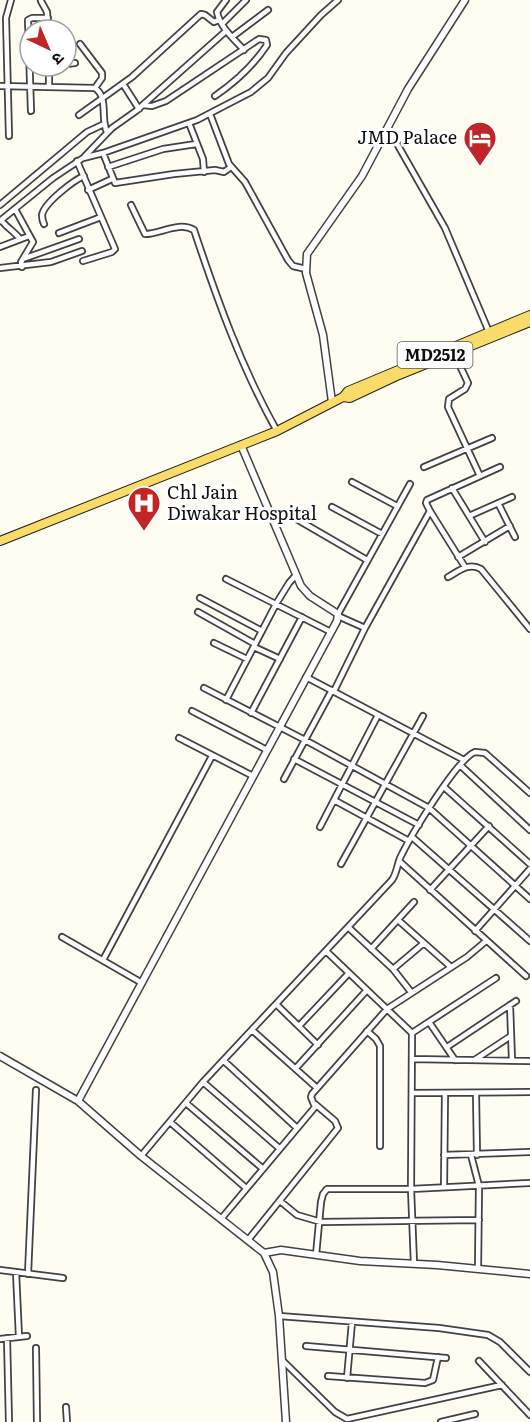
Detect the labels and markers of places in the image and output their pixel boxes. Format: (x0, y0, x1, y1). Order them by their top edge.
hotel icon: JMD Palace (462, 120, 498, 167)
place label: JMD Palace (357, 123, 457, 150)
place label: Chl Jain Diwakar Hospital (167, 478, 317, 526)
hospital icon: Chl Jain Diwakar Hospital (126, 485, 162, 532)

